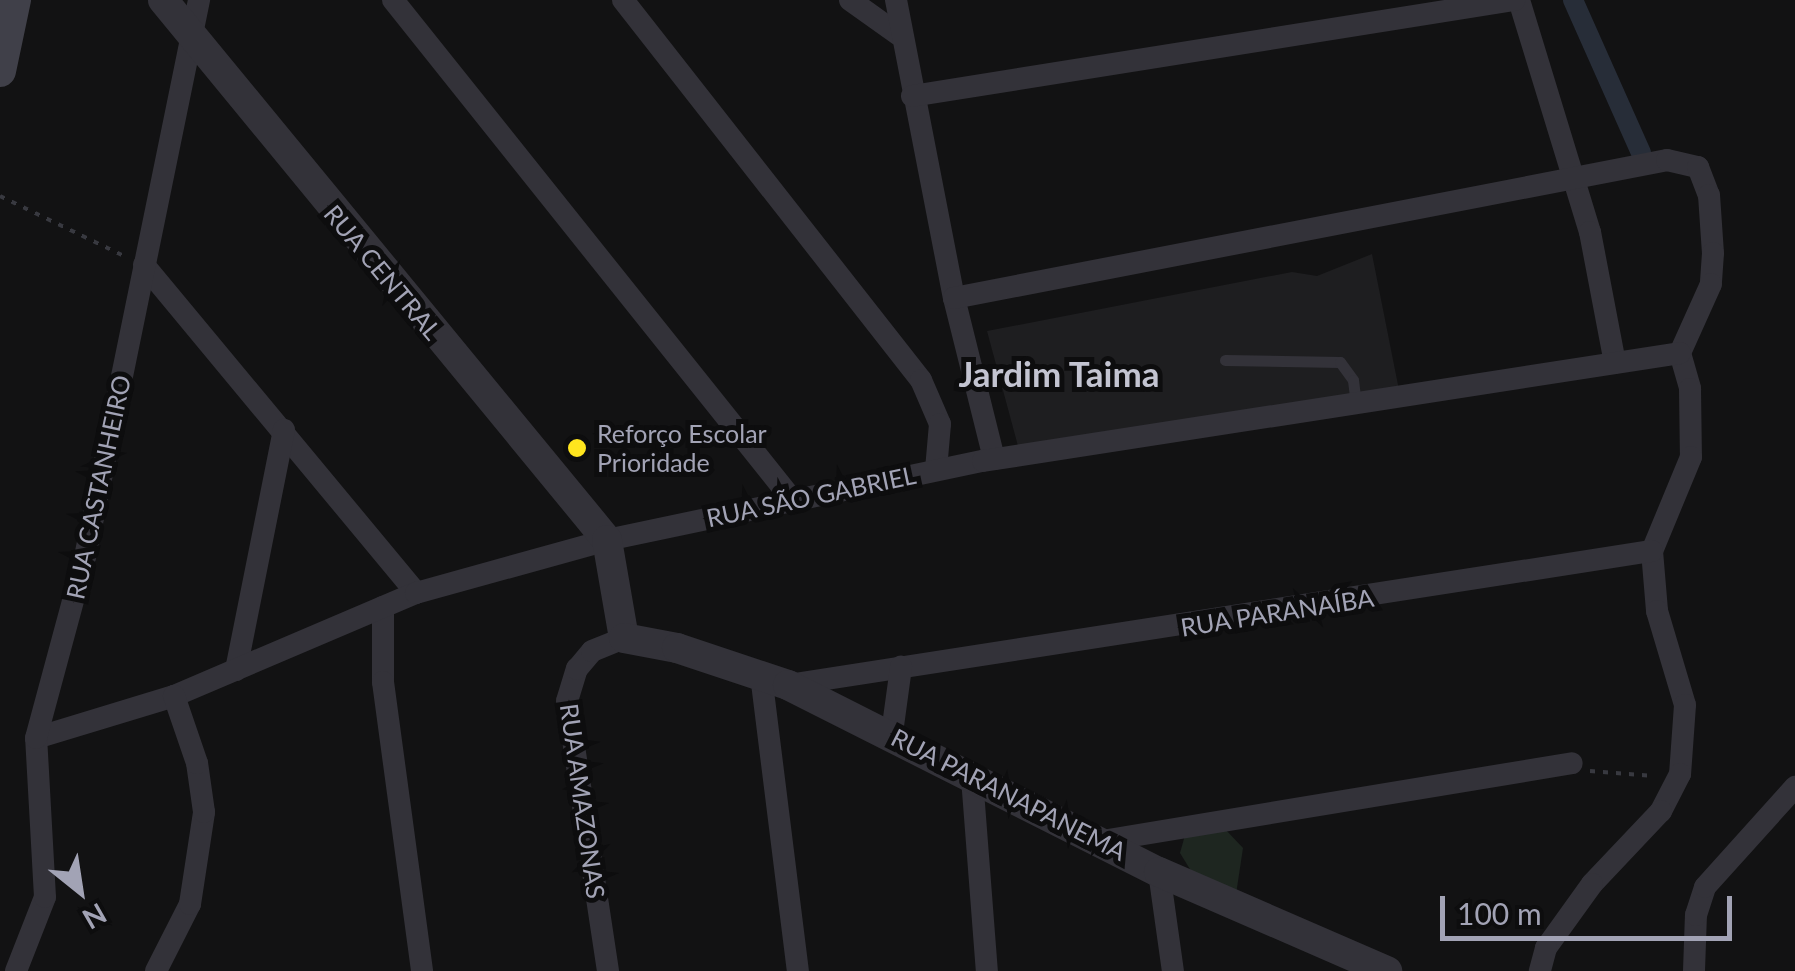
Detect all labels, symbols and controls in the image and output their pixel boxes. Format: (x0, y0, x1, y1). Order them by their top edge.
street label: RUA CENTRAL (318, 198, 448, 346)
district label: Jardim Taima (958, 352, 1160, 394)
street label: RUA CASTANHEIRO (60, 372, 136, 602)
place label: Reforço Escolar Prioridade (597, 419, 767, 478)
marker: Reforço Escolar Prioridade (566, 437, 588, 459)
street label: RUA SÃO GABRIEL (703, 459, 919, 533)
street label: RUA PARANAÍBA (1178, 582, 1376, 642)
street label: RUA AMAZONAS (554, 701, 612, 901)
street label: RUA PARANAPANEMA (886, 722, 1132, 866)
north arrow (30, 841, 130, 941)
scale bar (1445, 876, 1738, 938)
text: 100 m (1457, 895, 1542, 931)
text: N (77, 897, 113, 937)

